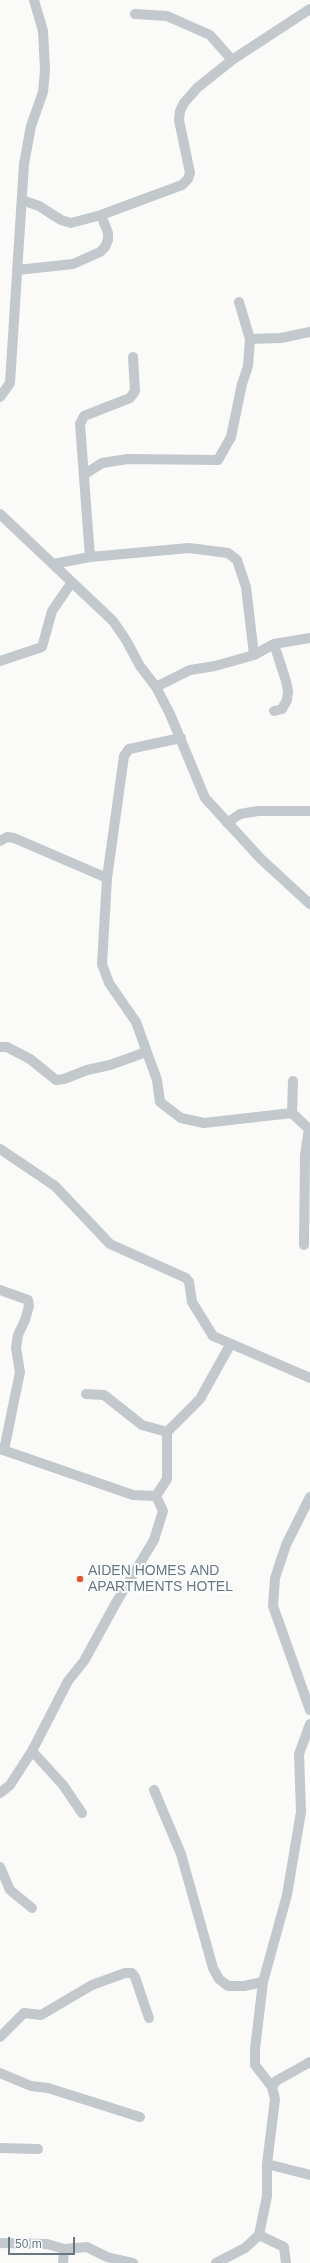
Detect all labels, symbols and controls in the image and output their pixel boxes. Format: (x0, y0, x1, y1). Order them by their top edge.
place label: AIDEN HOMES AND APARTMENTS HOTEL (88, 1563, 233, 1596)
marker: AIDEN HOMES AND APARTMENTS HOTEL (75, 1574, 85, 1584)
scale bar (10, 2229, 77, 2255)
text: 50 m (15, 2237, 42, 2251)

